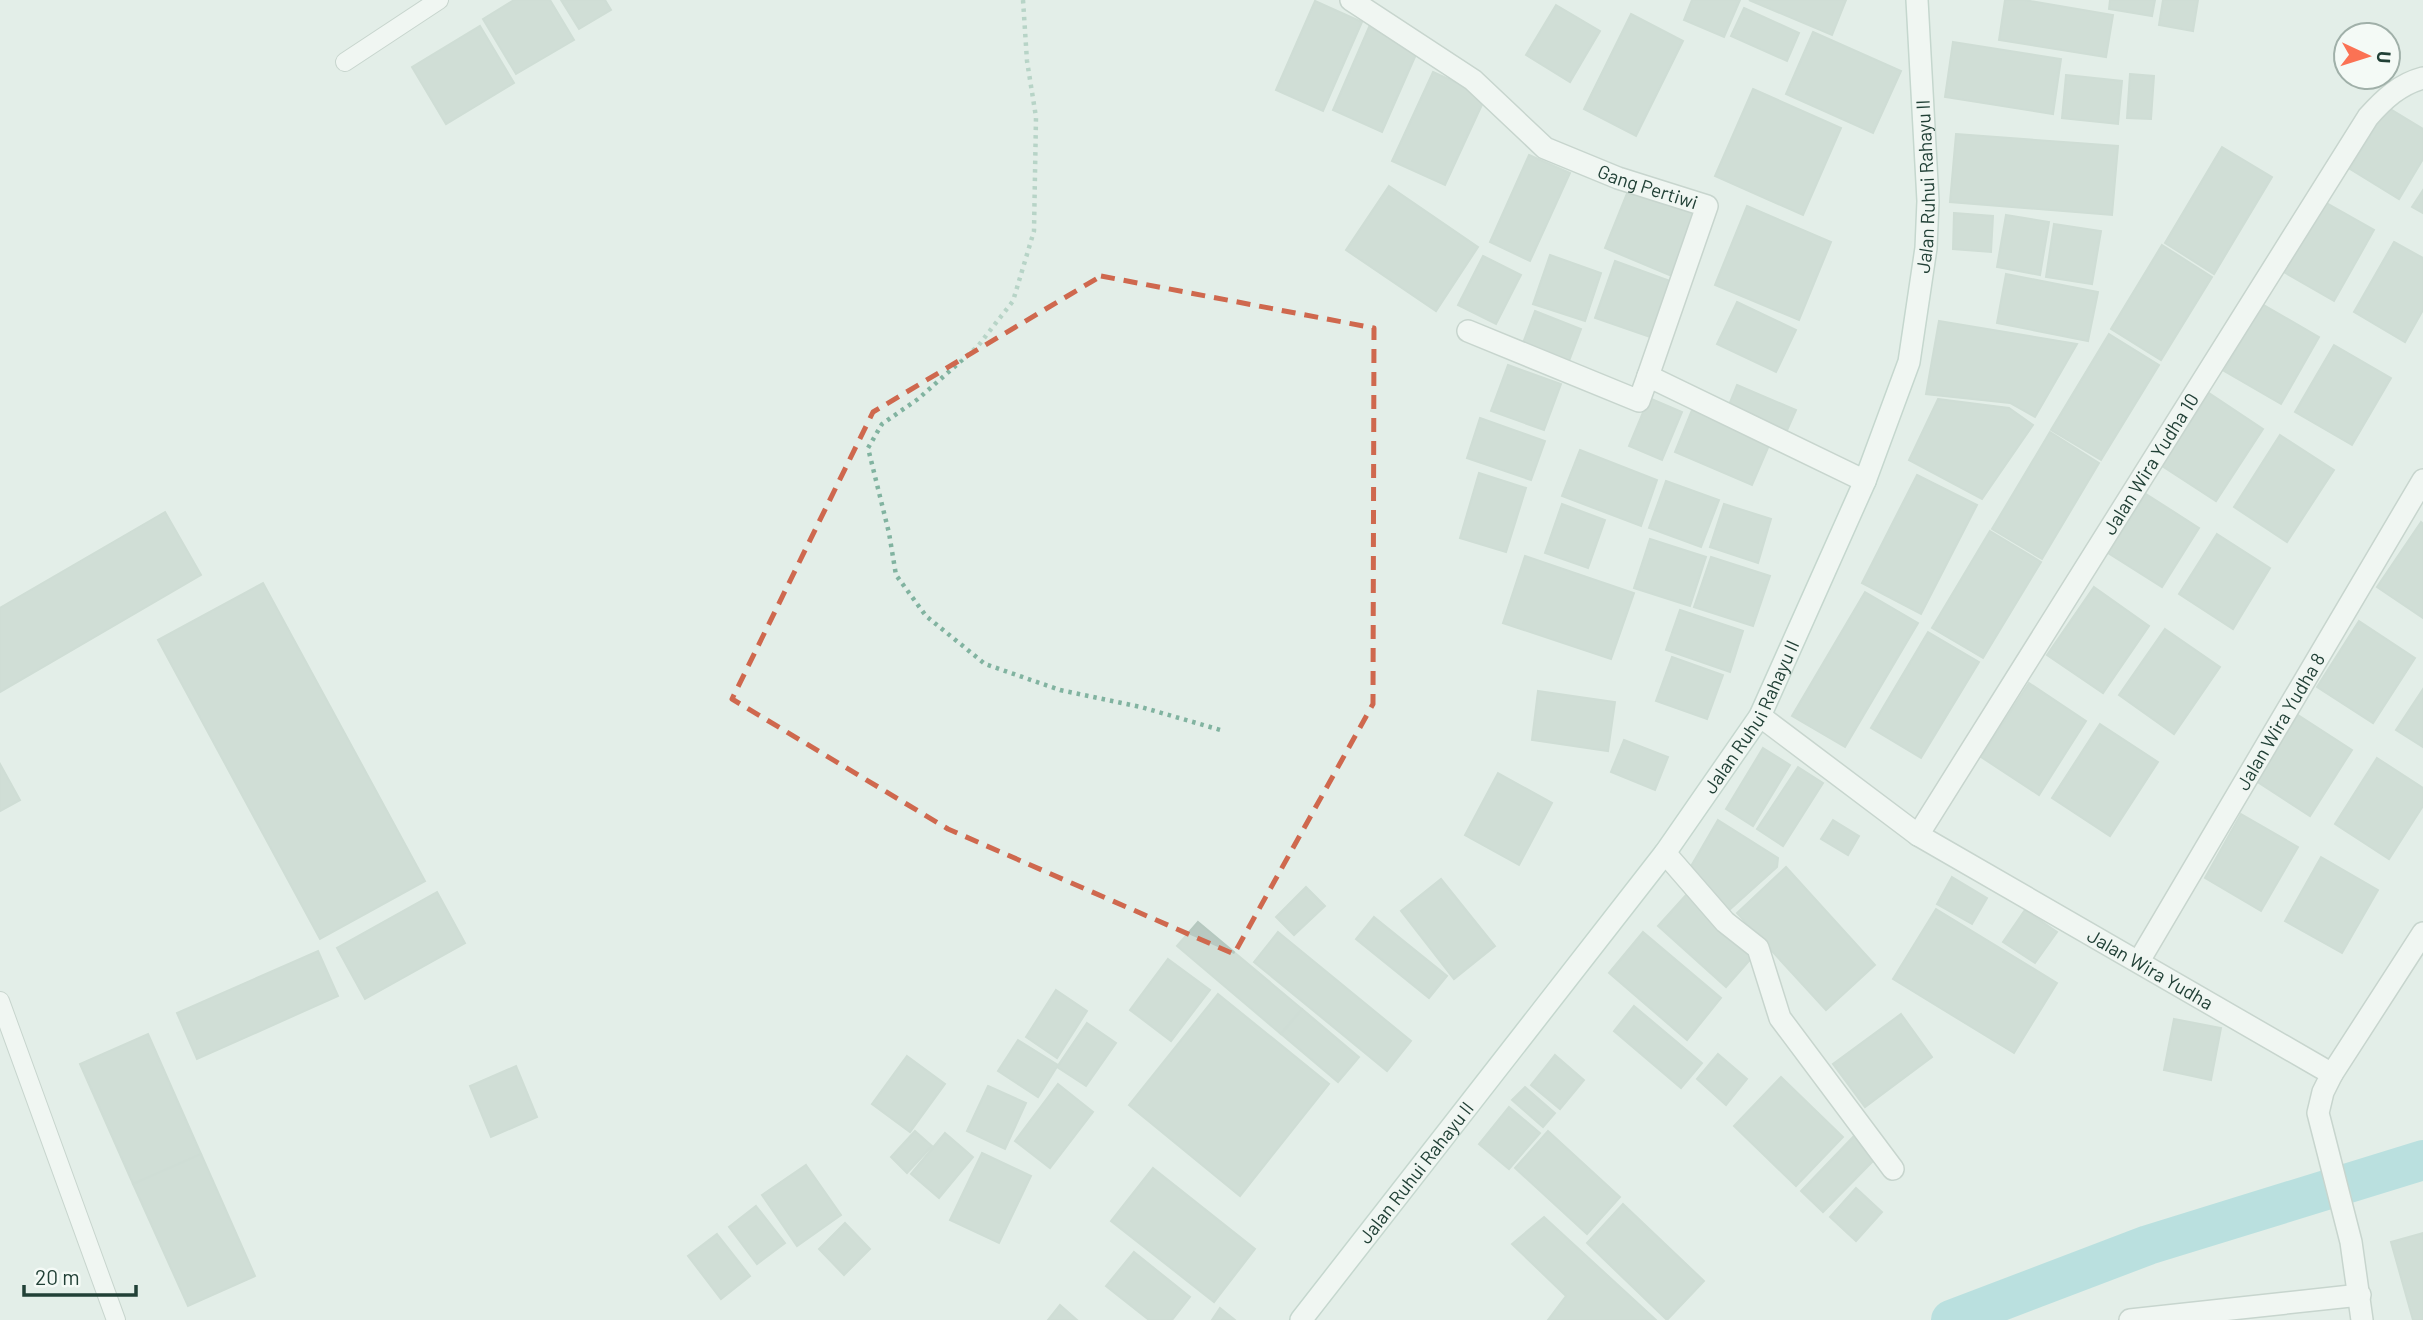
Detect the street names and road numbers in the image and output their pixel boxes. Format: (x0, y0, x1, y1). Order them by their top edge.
street label: Jalan Ruhui Rahayu II (1910, 99, 1939, 274)
street label: Gang Pertiwi (1595, 159, 1701, 213)
street label: Jalan Wira Yudha 10 (2097, 389, 2203, 539)
street label: Jalan Ruhui Rahayu II (1698, 636, 1803, 798)
street label: Jalan Wira Yudha 8 (2231, 649, 2329, 794)
street label: Jalan Wira Yudha (2083, 923, 2218, 1014)
street label: Jalan Ruhui Rahayu II (1353, 1097, 1478, 1248)

